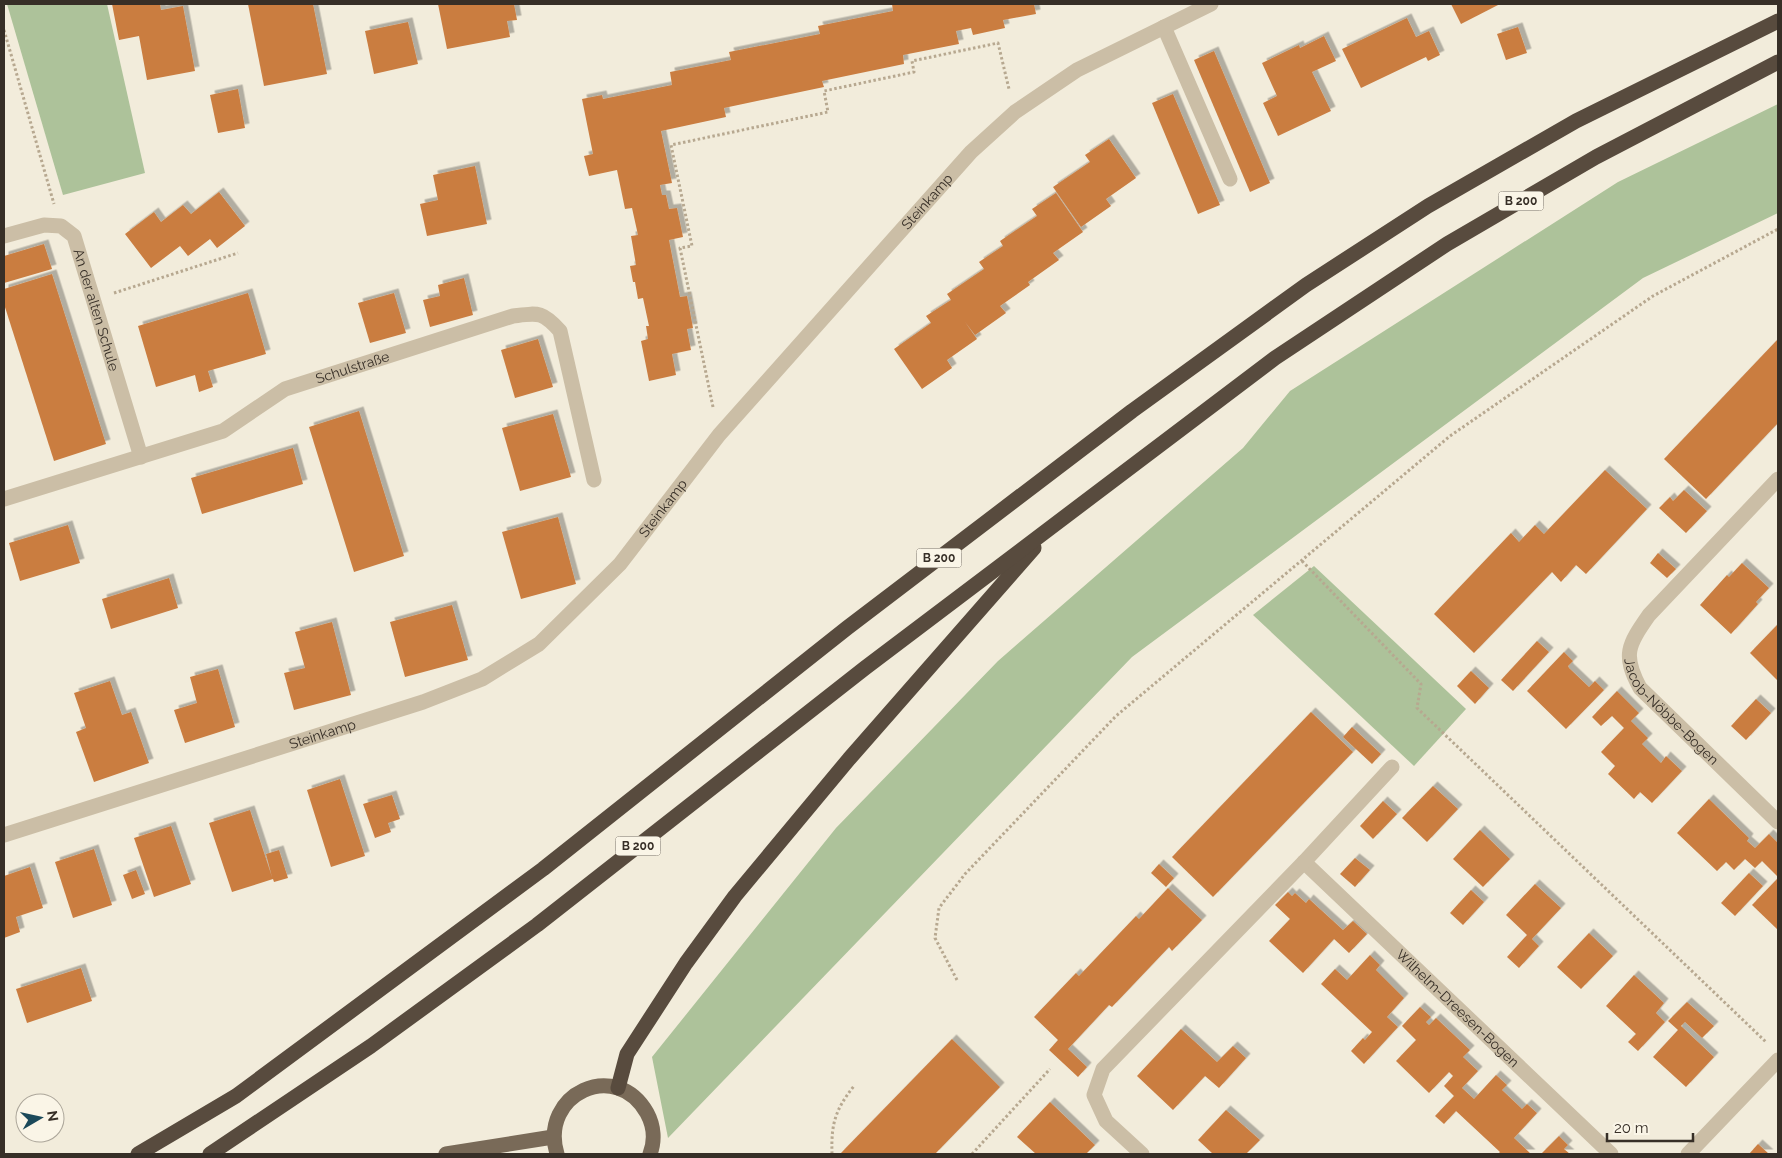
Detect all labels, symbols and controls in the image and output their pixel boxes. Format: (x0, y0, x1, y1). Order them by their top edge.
street label: Steinkamp (898, 170, 956, 233)
road number: B 200 (1498, 192, 1544, 210)
street label: An der alten Schule (70, 247, 122, 373)
street label: Schulstraße (314, 348, 391, 387)
street label: Steinkamp (635, 476, 690, 540)
road number: B 200 (916, 548, 962, 568)
street label: Jacob-Nöbbe-Bogen (1621, 657, 1722, 768)
street label: Steinkamp (287, 716, 358, 752)
road number: B 200 (616, 836, 660, 856)
street label: Wilhelm-Dreesen-Bogen (1393, 946, 1522, 1070)
north arrow (15, 1093, 65, 1143)
text: N (44, 1109, 62, 1122)
scale bar (1607, 1110, 1693, 1142)
text: 20 m (1614, 1119, 1649, 1137)

